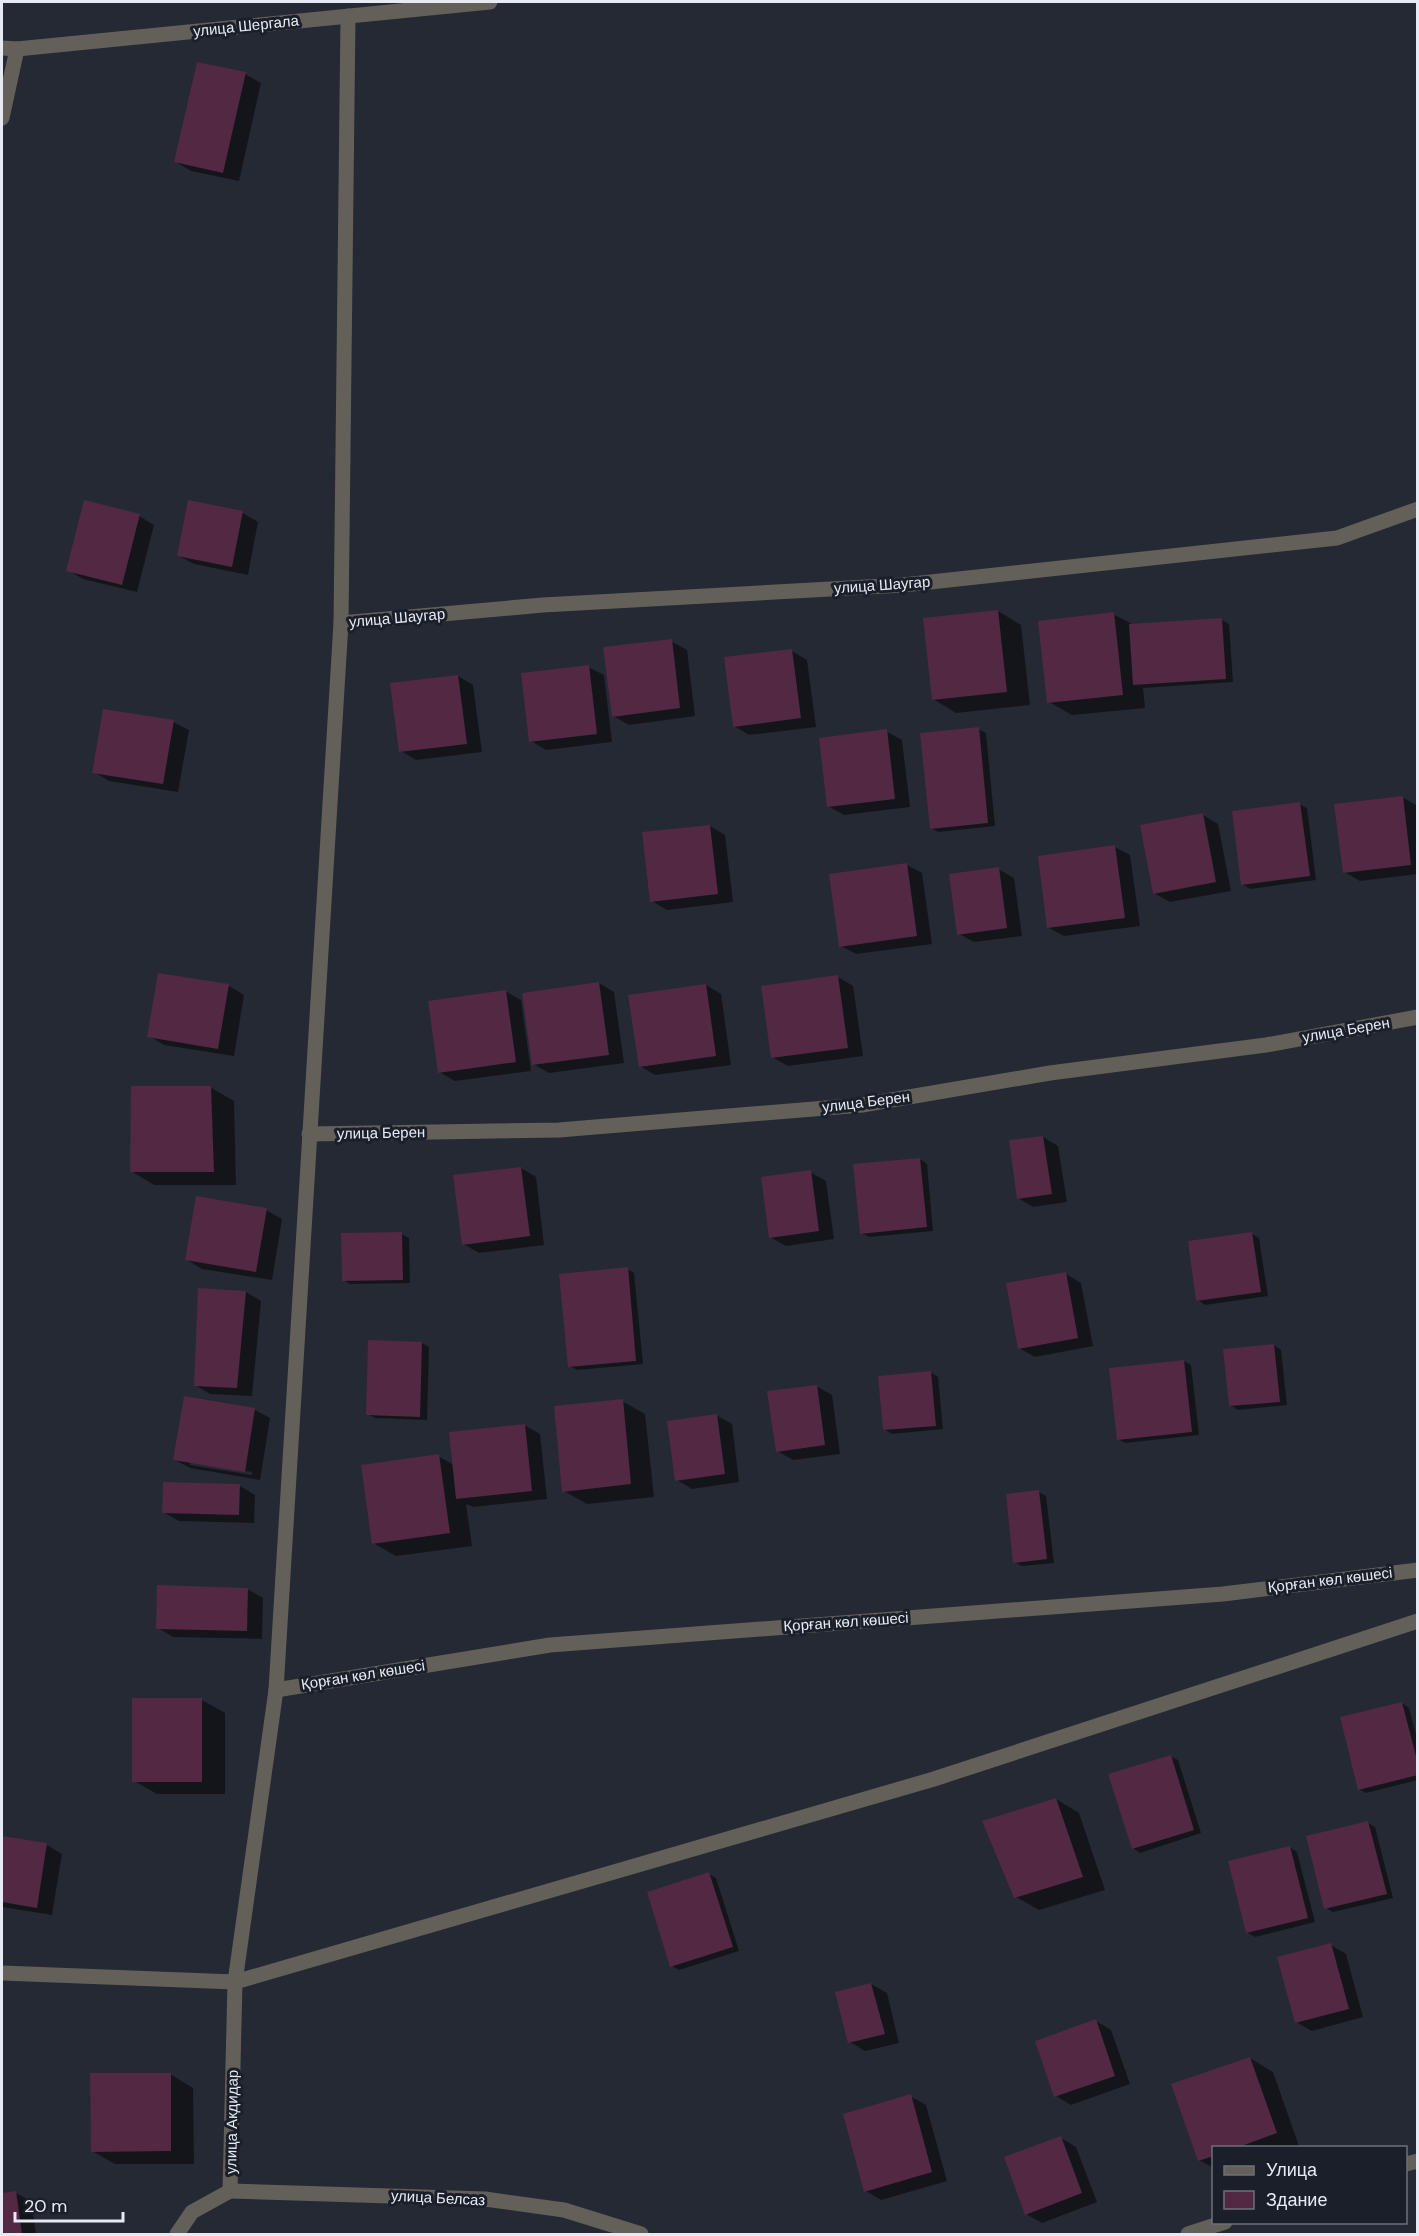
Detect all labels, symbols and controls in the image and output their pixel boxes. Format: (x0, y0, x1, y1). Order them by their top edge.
street label: улица Шергала (192, 10, 301, 41)
street label: улица Шаугар (833, 572, 931, 598)
street label: улица Шаугар (348, 604, 446, 632)
street label: улица Берен (1301, 1012, 1391, 1048)
street label: улица Берен (821, 1087, 911, 1117)
street label: улица Берен (337, 1122, 425, 1144)
street label: Қорған көл көшесі (1267, 1562, 1393, 1598)
street label: Қорған көл көшесі (783, 1608, 909, 1636)
street label: Қорған көл көшесі (300, 1655, 426, 1695)
street label: улица Акдидар (221, 2070, 243, 2174)
legend (1212, 2146, 1407, 2224)
text: Улица (1266, 2158, 1318, 2182)
scale bar (15, 2185, 123, 2223)
street label: улица Белсаз (390, 2186, 486, 2210)
text: Здание (1266, 2188, 1327, 2212)
text: 20 m (24, 2194, 67, 2218)

